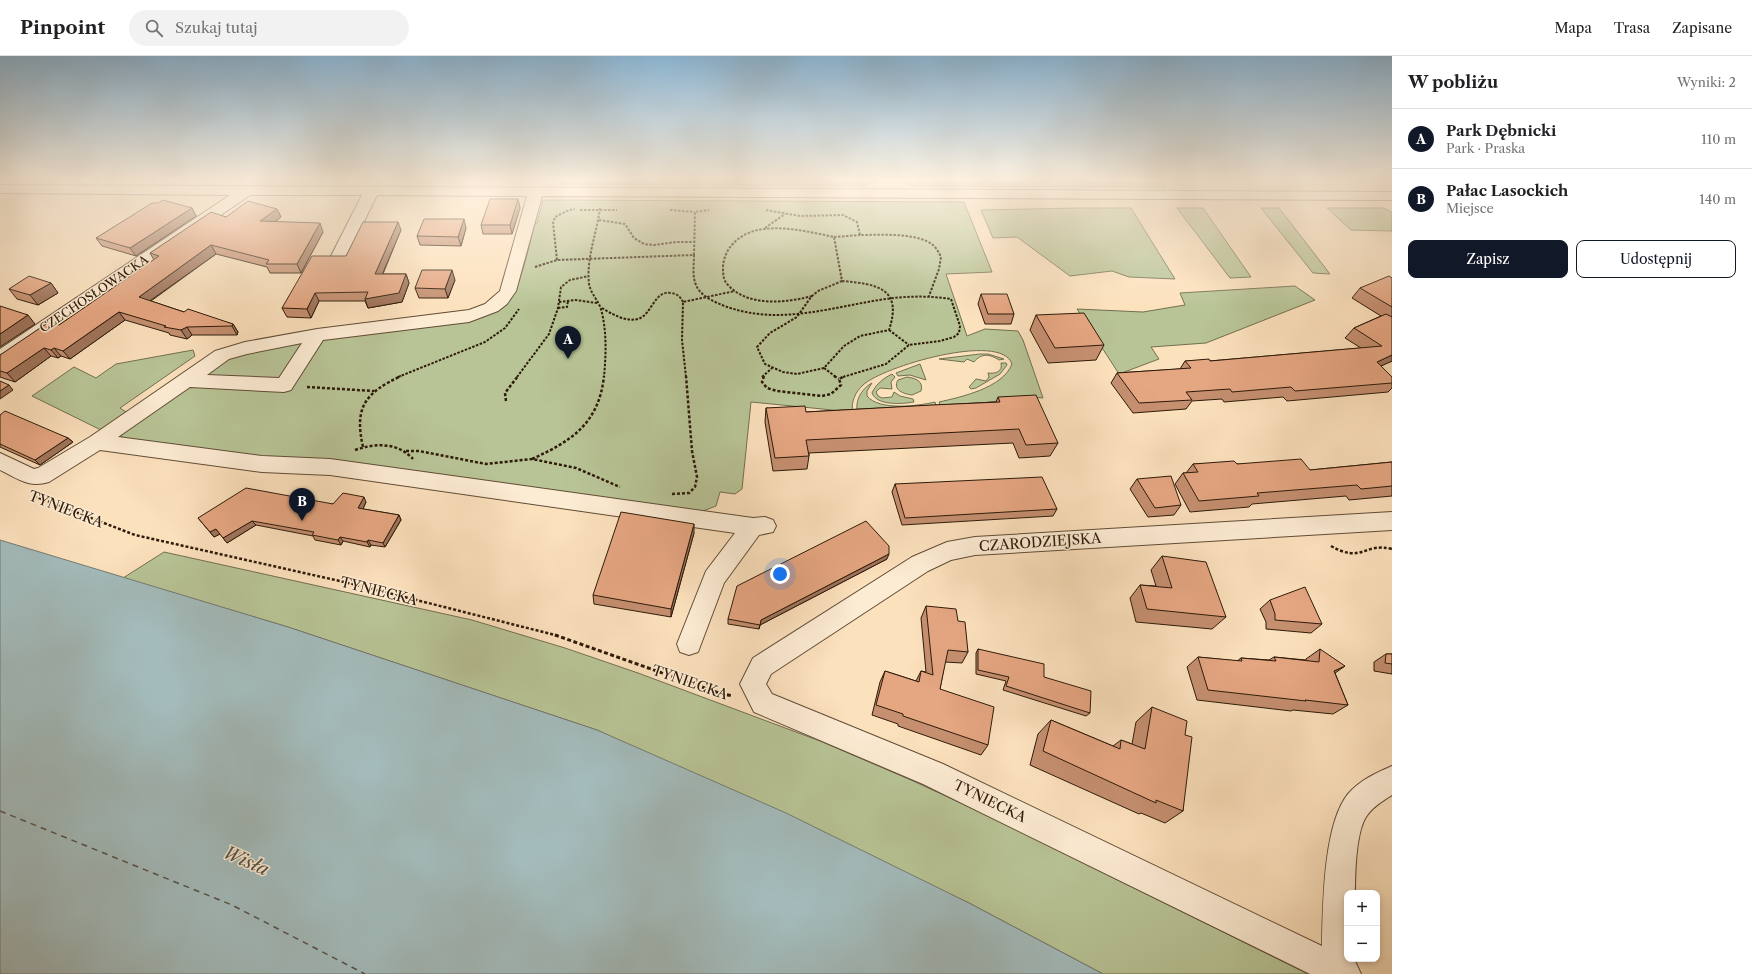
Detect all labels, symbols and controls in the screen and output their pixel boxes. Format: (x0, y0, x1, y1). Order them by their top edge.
search box (129, 10, 409, 46)
text: Pinpoint (20, 16, 105, 39)
icon: search (143, 17, 165, 39)
text: Szukaj tutaj (175, 18, 257, 37)
text: Mapa (1554, 19, 1592, 37)
text: Trasa (1614, 19, 1650, 37)
text: Zapisane (1672, 19, 1732, 37)
text: W pobliżu (1408, 72, 1498, 92)
text: Wyniki: 2 (1677, 74, 1736, 90)
text: Park Dębnicki (1446, 121, 1556, 140)
text: A (1416, 131, 1426, 147)
text: 110 m (1701, 131, 1736, 147)
text: Park · Praska (1446, 140, 1525, 156)
text: Pałac Lasockich (1446, 181, 1568, 200)
text: B (1416, 191, 1426, 207)
text: 140 m (1699, 191, 1736, 207)
text: Miejsce (1446, 200, 1494, 216)
button: Zapisz (1408, 240, 1568, 278)
button: Udostępnij (1576, 240, 1736, 278)
street label: CZECHOSŁOWACKA (37, 251, 152, 336)
pin: A (555, 326, 581, 359)
street label: TYNIECKA (26, 486, 107, 532)
pin: B (289, 488, 315, 521)
street label: CZARODZIEJSKA (978, 529, 1102, 555)
your location (770, 564, 790, 584)
street label: TYNIECKA (339, 573, 420, 609)
street label: TYNIECKA (650, 661, 731, 704)
street label: TYNIECKA (951, 776, 1030, 827)
water label: Wisła (220, 841, 272, 881)
map controls (1344, 890, 1380, 962)
button: + (1344, 890, 1380, 926)
button: − (1344, 926, 1380, 962)

